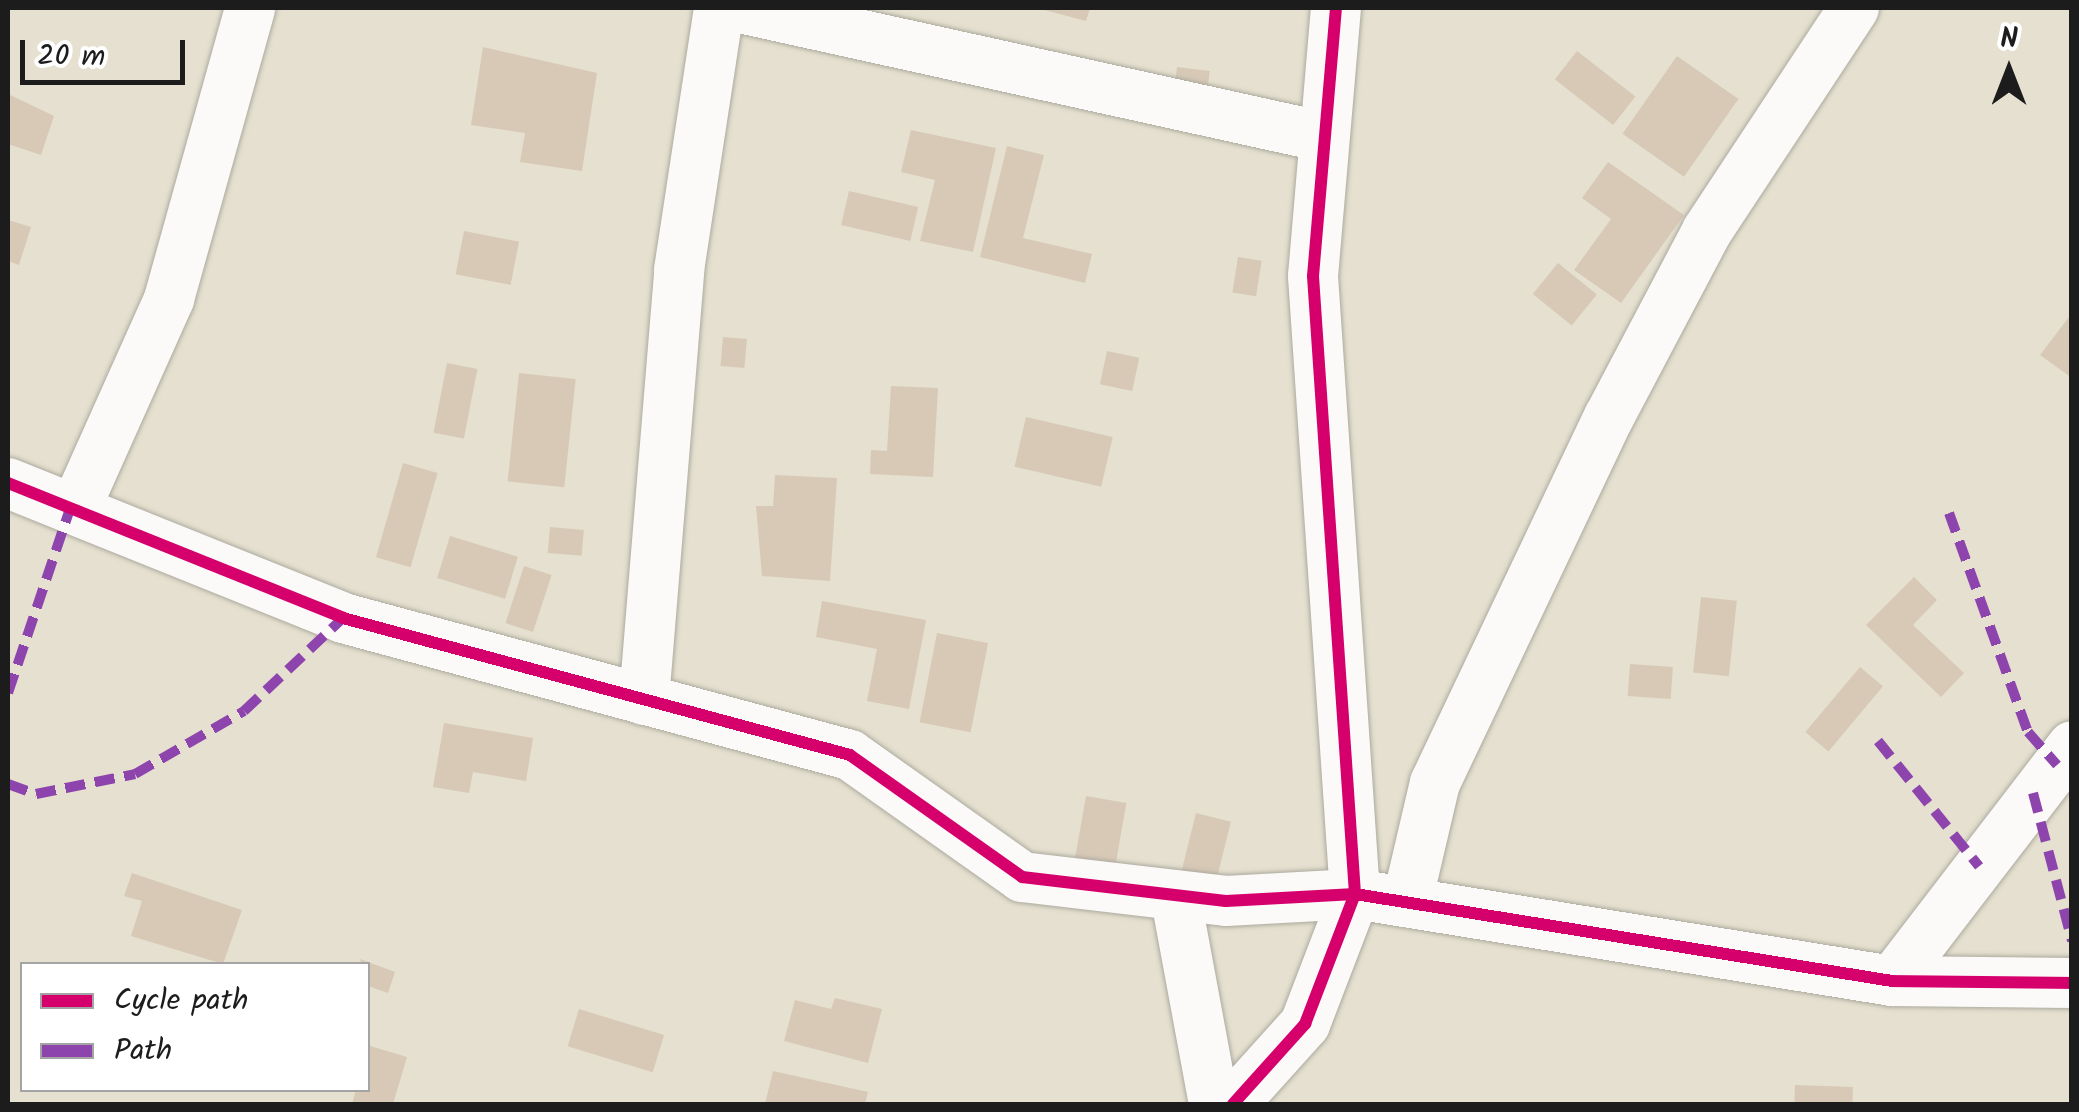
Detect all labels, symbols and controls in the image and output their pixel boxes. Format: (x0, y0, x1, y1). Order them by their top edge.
text: N (2000, 17, 2018, 62)
scale bar (25, 20, 190, 82)
north arrow (1959, 20, 2059, 120)
text: 20 m (37, 33, 105, 81)
legend (20, 962, 370, 1092)
text: Cycle path (114, 977, 248, 1025)
text: Path (114, 1027, 172, 1075)

